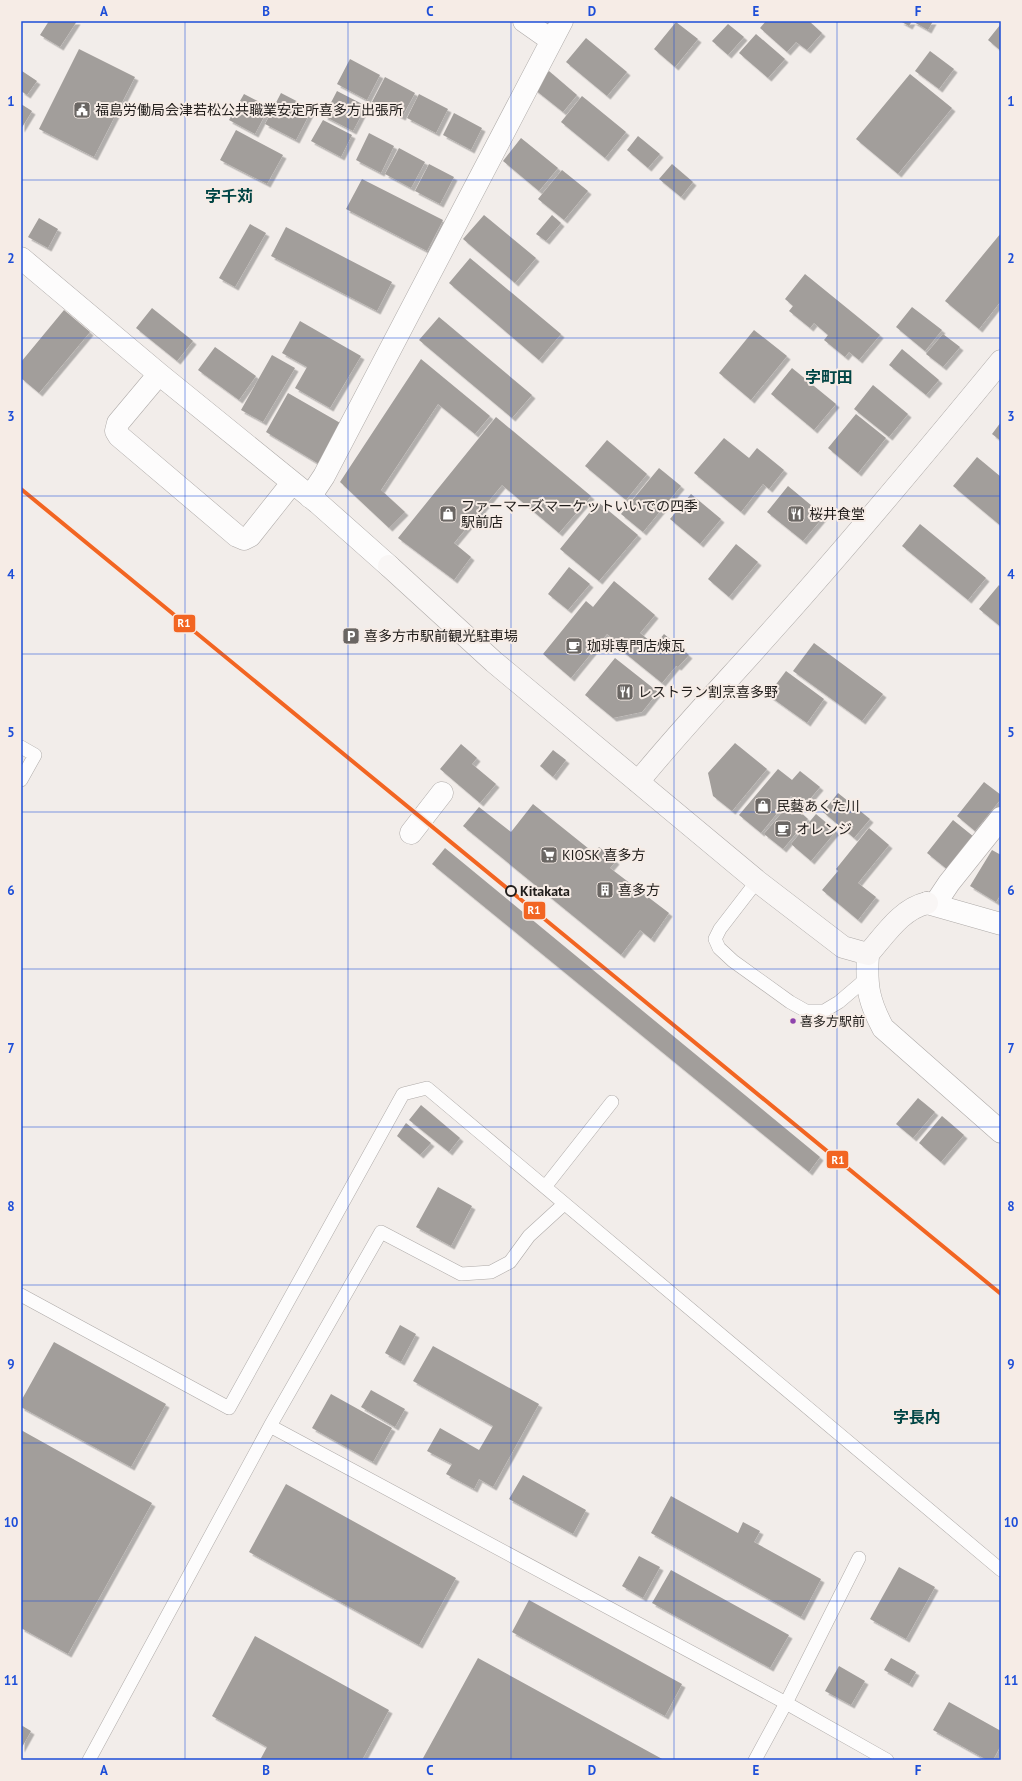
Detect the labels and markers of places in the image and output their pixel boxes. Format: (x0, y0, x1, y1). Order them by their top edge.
public building icon: 福島労働局会津若松公共職業安定所喜多方出張所 (72, 100, 92, 120)
place label: 福島労働局会津若松公共職業安定所喜多方出張所 (95, 101, 403, 119)
place label: ファーマーズマーケットいいでの四季 駅前店 (461, 497, 698, 531)
shop icon: ファーマーズマーケットいいでの四季 駅前店 (438, 504, 458, 524)
restaurant icon: 桜井食堂 (786, 504, 806, 524)
place label: 桜井食堂 (809, 505, 865, 523)
parking icon: 喜多方市駅前観光駐車場 (341, 626, 361, 646)
place label: 喜多方市駅前観光駐車場 (364, 627, 518, 645)
cafe icon: 珈琲専門店煉瓦 (564, 636, 584, 656)
place label: 珈琲専門店煉瓦 (587, 637, 685, 655)
restaurant icon: レストラン割烹喜多野 (615, 682, 635, 702)
place label: レストラン割烹喜多野 (638, 683, 778, 701)
shop icon: 民藝あくた川 (753, 796, 773, 816)
place label: 民藝あくた川 (776, 797, 860, 815)
cafe icon: オレンジ (773, 819, 793, 839)
place label: オレンジ (796, 820, 852, 838)
supermarket icon: KIOSK 喜多方 (539, 845, 559, 865)
place label: KIOSK 喜多方 (562, 846, 645, 864)
building icon: 喜多方 (595, 880, 615, 900)
place label: 喜多方 (618, 881, 660, 899)
place label: Kitakata (520, 882, 570, 900)
marker: Kitakata (505, 885, 517, 897)
place label: 喜多方駅前 (800, 1013, 865, 1030)
marker: 喜多方駅前 (788, 1016, 798, 1026)

